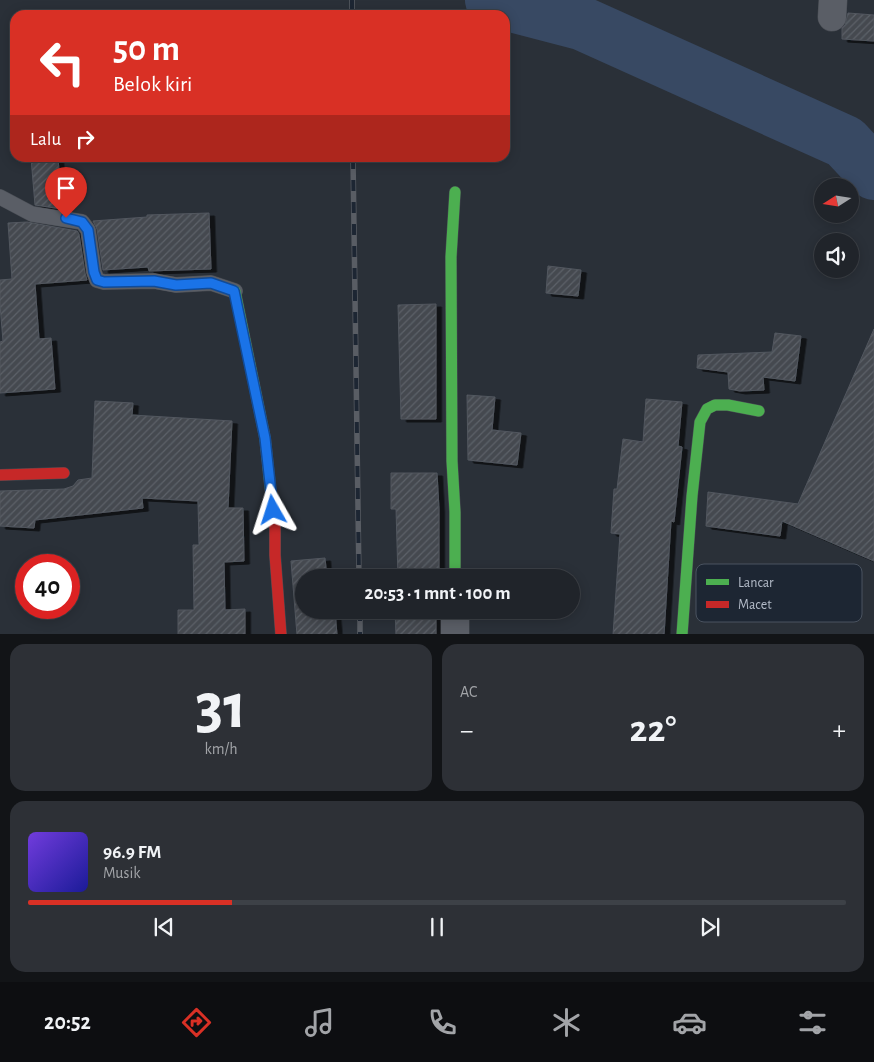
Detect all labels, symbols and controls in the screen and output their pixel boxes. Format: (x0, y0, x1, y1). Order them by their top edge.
icon: left (30, 30, 95, 95)
text: 50 m (113, 32, 180, 67)
text: Belok kiri (113, 73, 192, 95)
icon: right (71, 125, 99, 153)
text: Lalu (30, 130, 61, 149)
pin (45, 167, 87, 218)
icon: arrive (52, 174, 80, 202)
north arrow (814, 178, 859, 222)
map controls (814, 178, 859, 278)
button: sound (814, 233, 859, 278)
position arrow (246, 483, 298, 535)
speed limit sign: 40 (15, 554, 80, 619)
legend (696, 564, 862, 622)
text: Lancar (738, 576, 774, 590)
text: 20:53 · 1 mnt · 100 m (364, 584, 511, 603)
text: Macet (738, 598, 772, 612)
text: 31 (195, 675, 247, 740)
text: AC (460, 684, 477, 700)
text: 22° (630, 711, 676, 749)
text: − (460, 717, 473, 745)
text: + (833, 717, 846, 745)
text: km/h (204, 741, 238, 757)
text: 96.9 FM (103, 843, 161, 862)
text: Musik (103, 865, 141, 881)
icon: previous (150, 913, 178, 941)
icon: pause (423, 913, 451, 941)
icon: next (696, 913, 724, 941)
icon: directions (179, 1005, 214, 1040)
icon: music (302, 1005, 337, 1040)
icon: phone (425, 1005, 460, 1040)
icon: climate (549, 1005, 584, 1040)
icon: car (672, 1005, 707, 1040)
icon: filters (795, 1005, 830, 1040)
text: 20:52 (44, 1011, 91, 1033)

